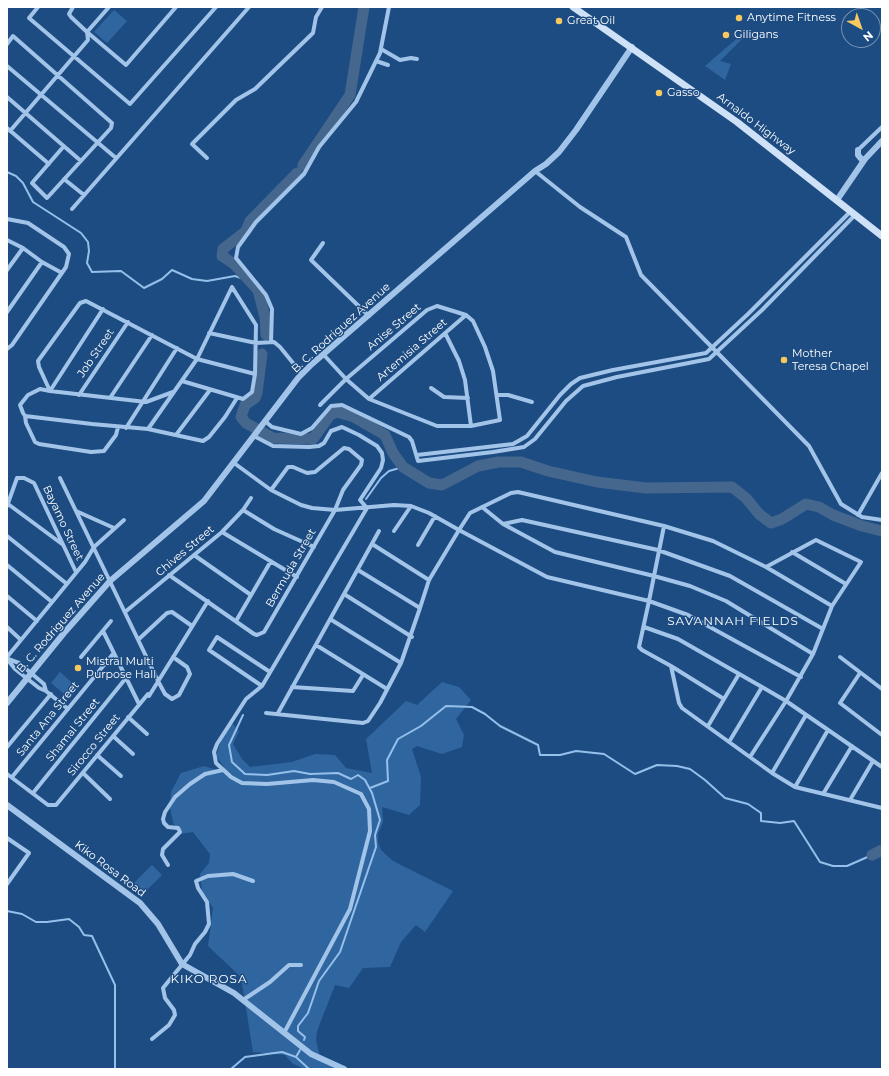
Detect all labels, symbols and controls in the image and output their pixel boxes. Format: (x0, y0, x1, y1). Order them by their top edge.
north arrow (841, 8, 881, 48)
place label: Anytime Fitness (747, 11, 836, 25)
marker: Anytime Fitness (734, 13, 744, 23)
place label: Great Oil (567, 14, 615, 28)
marker: Great Oil (554, 16, 564, 26)
place label: Giligans (734, 28, 778, 42)
text: N (860, 28, 876, 45)
marker: Giligans (721, 30, 731, 40)
place label: Gasso (667, 86, 700, 100)
marker: Gasso (654, 88, 664, 98)
street label: Arnaldo Highway (714, 90, 798, 158)
street label: B. C. Rodriguez Avenue (289, 280, 393, 376)
street label: Anise Street (364, 301, 424, 353)
street label: Artemisia Street (374, 316, 450, 384)
street label: Job Street (75, 326, 117, 380)
place label: Mother Teresa Chapel (792, 347, 869, 373)
marker: Mother Teresa Chapel (779, 355, 789, 365)
street label: Bayamo Street (40, 483, 86, 563)
street label: Chives Street (153, 523, 217, 579)
street label: Bermuda Street (263, 526, 319, 610)
street label: B. C. Rodriguez Avenue (14, 570, 108, 676)
district label: SAVANNAH FIELDS (667, 614, 799, 628)
place label: Mistral Multi Purpose Hall (86, 655, 156, 681)
marker: Mistral Multi Purpose Hall (73, 663, 83, 673)
street label: Santa Ana Street (14, 679, 82, 759)
street label: Shamal Street (43, 696, 103, 764)
street label: Sirocco Street (65, 711, 123, 779)
street label: Kiko Rosa Road (72, 838, 148, 900)
district label: KIKO ROSA (170, 972, 248, 986)

